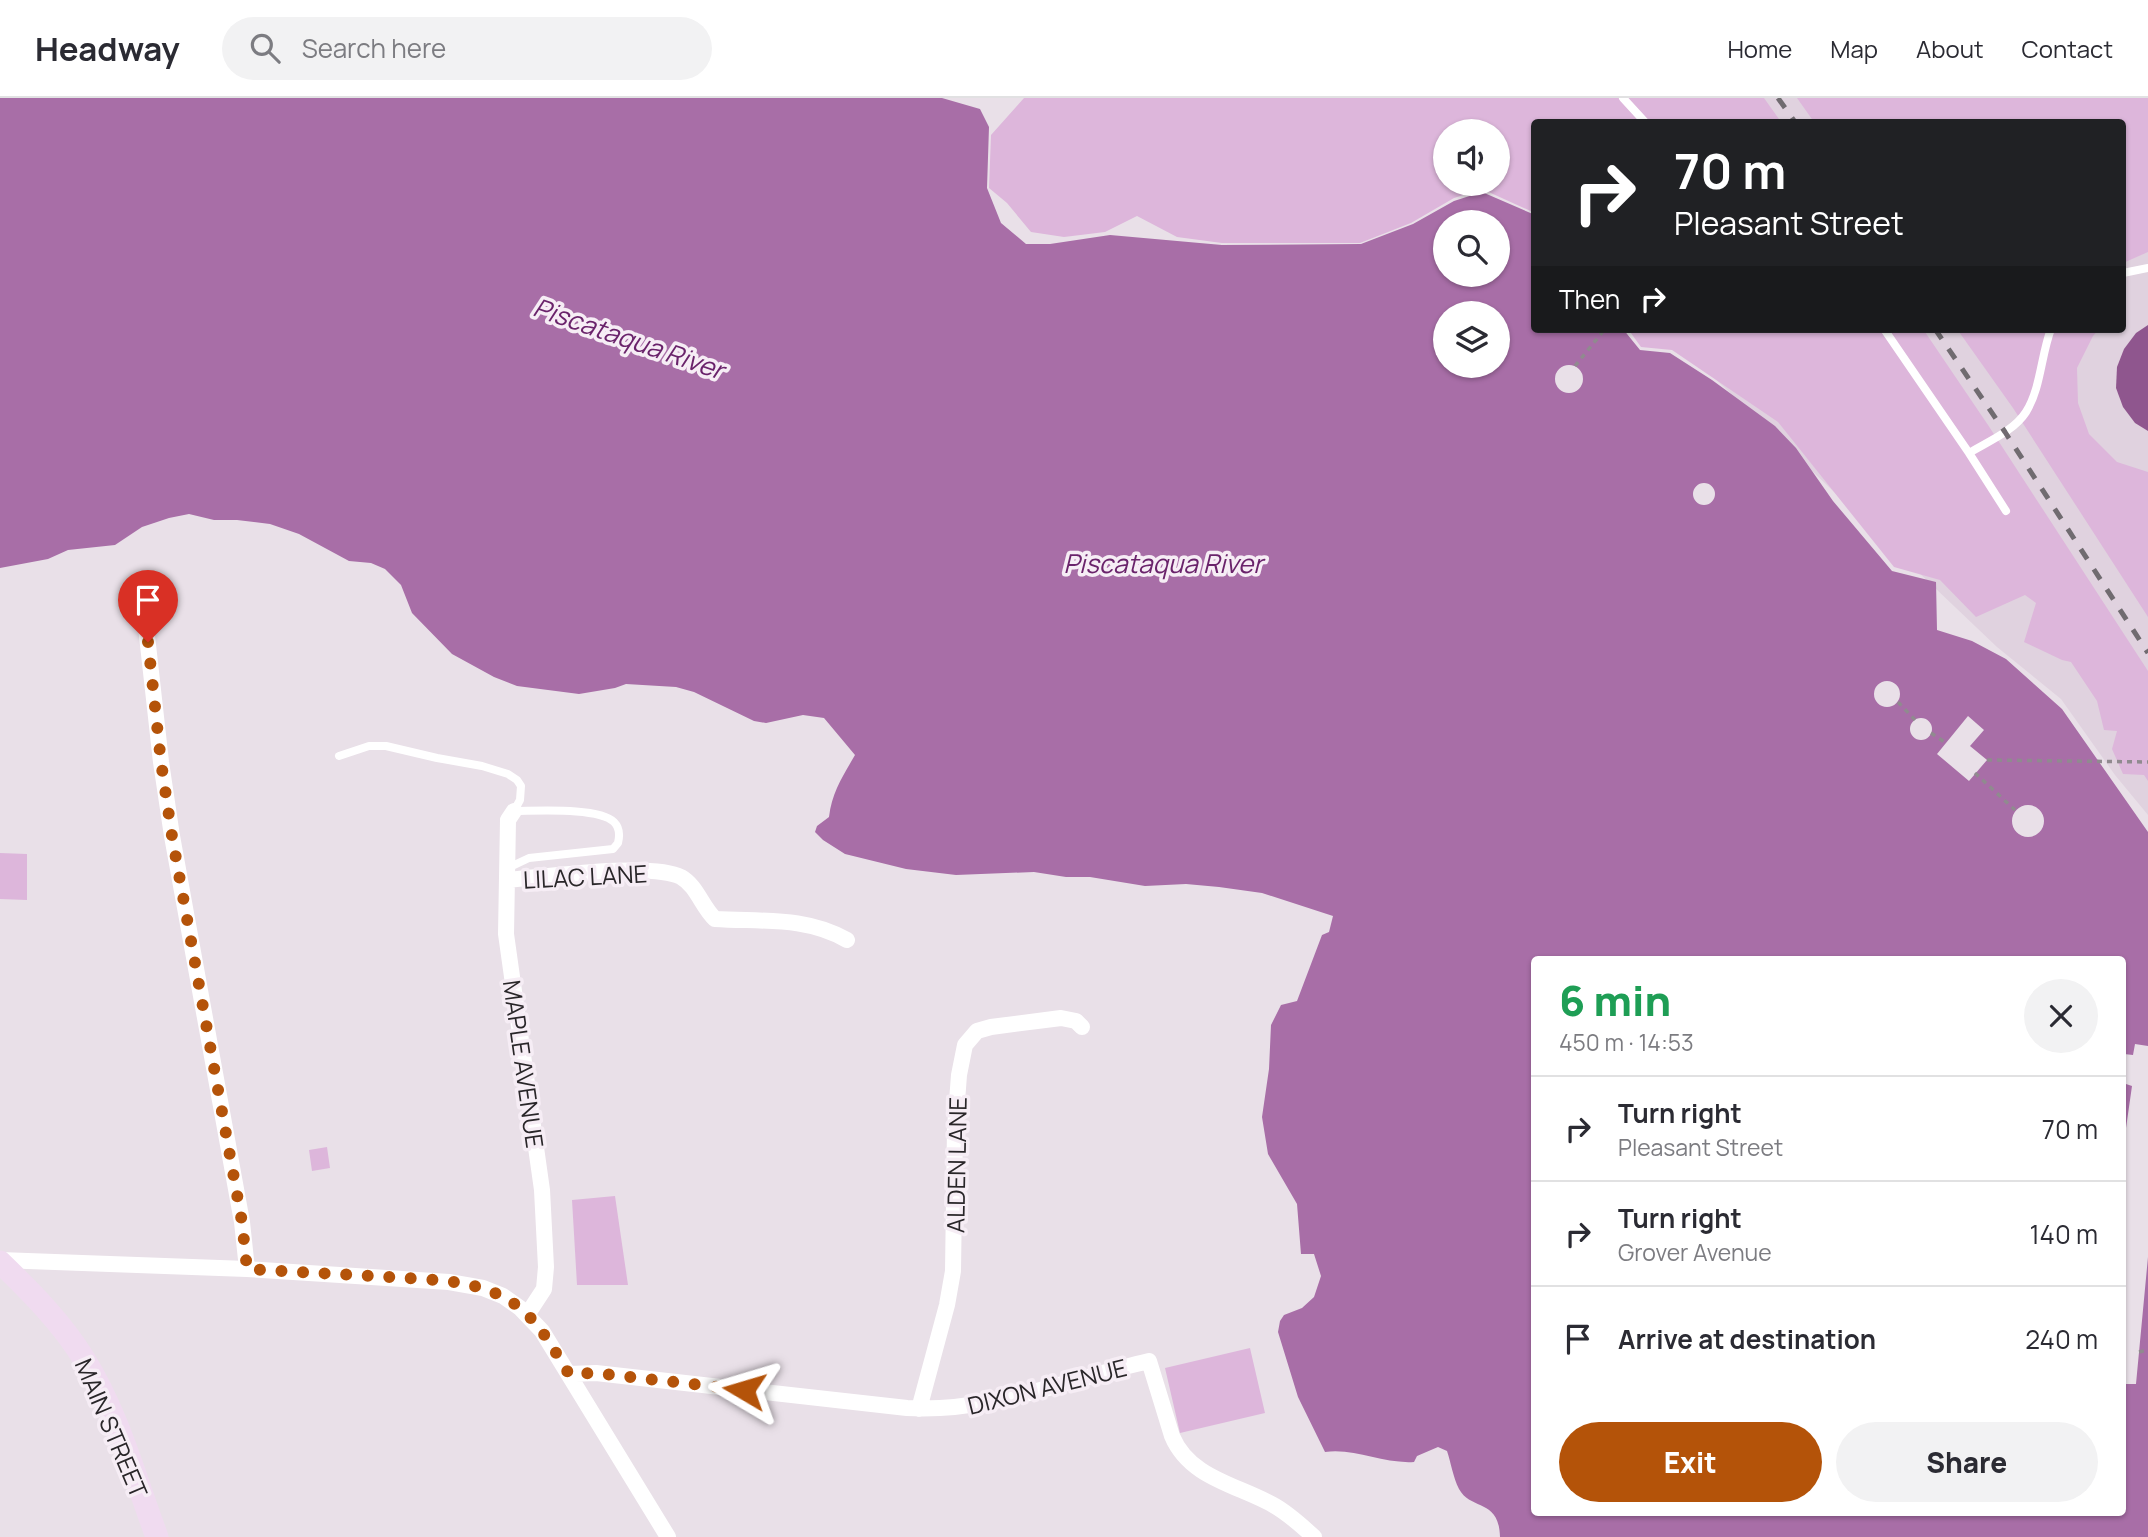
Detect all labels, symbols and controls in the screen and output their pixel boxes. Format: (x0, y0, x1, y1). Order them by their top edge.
search box (222, 17, 712, 80)
text: Headway (35, 26, 180, 71)
icon: search (246, 29, 284, 67)
text: Search here (302, 30, 446, 66)
text: Home (1727, 32, 1792, 65)
text: Map (1830, 32, 1878, 65)
text: About (1916, 32, 1984, 65)
text: Contact (2022, 32, 2113, 65)
map controls (1433, 119, 1510, 378)
button: sound (1433, 119, 1510, 196)
text: 70 m (1674, 137, 1786, 204)
icon: right (1559, 147, 1650, 238)
text: Pleasant Street (1674, 201, 1904, 245)
button: search (1433, 210, 1510, 287)
icon: right (1634, 280, 1672, 318)
text: Then (1559, 281, 1620, 317)
water label: Piscataqua River (529, 289, 732, 389)
button: layers (1433, 301, 1510, 378)
water label: Piscataqua River (1063, 545, 1266, 581)
pin (118, 570, 178, 642)
icon: arrive (129, 581, 167, 619)
street label: LILAC LANE (522, 856, 648, 896)
text: 6 min (1559, 971, 1671, 1029)
street label: MAPLE AVENUE (496, 978, 552, 1150)
button: close (2024, 979, 2098, 1053)
text: 450 m · 14:53 (1559, 1026, 1694, 1058)
text: Turn right (1618, 1095, 1742, 1131)
street label: ALDEN LANE (938, 1097, 974, 1233)
icon: right (1559, 1110, 1597, 1148)
text: 70 m (2042, 1111, 2098, 1147)
text: Pleasant Street (1618, 1131, 1783, 1163)
text: Turn right (1618, 1200, 1742, 1236)
icon: right (1559, 1215, 1597, 1253)
text: 140 m (2029, 1216, 2098, 1252)
text: Grover Avenue (1618, 1236, 1772, 1268)
icon: arrive (1559, 1320, 1597, 1358)
text: Arrive at destination (1618, 1321, 1876, 1357)
text: 240 m (2025, 1321, 2098, 1357)
street label: DIXON AVENUE (964, 1350, 1130, 1422)
street label: MAIN STREET (68, 1353, 156, 1503)
position arrow (707, 1353, 781, 1427)
button: Exit (1559, 1422, 1822, 1502)
button: Share (1836, 1422, 2098, 1502)

